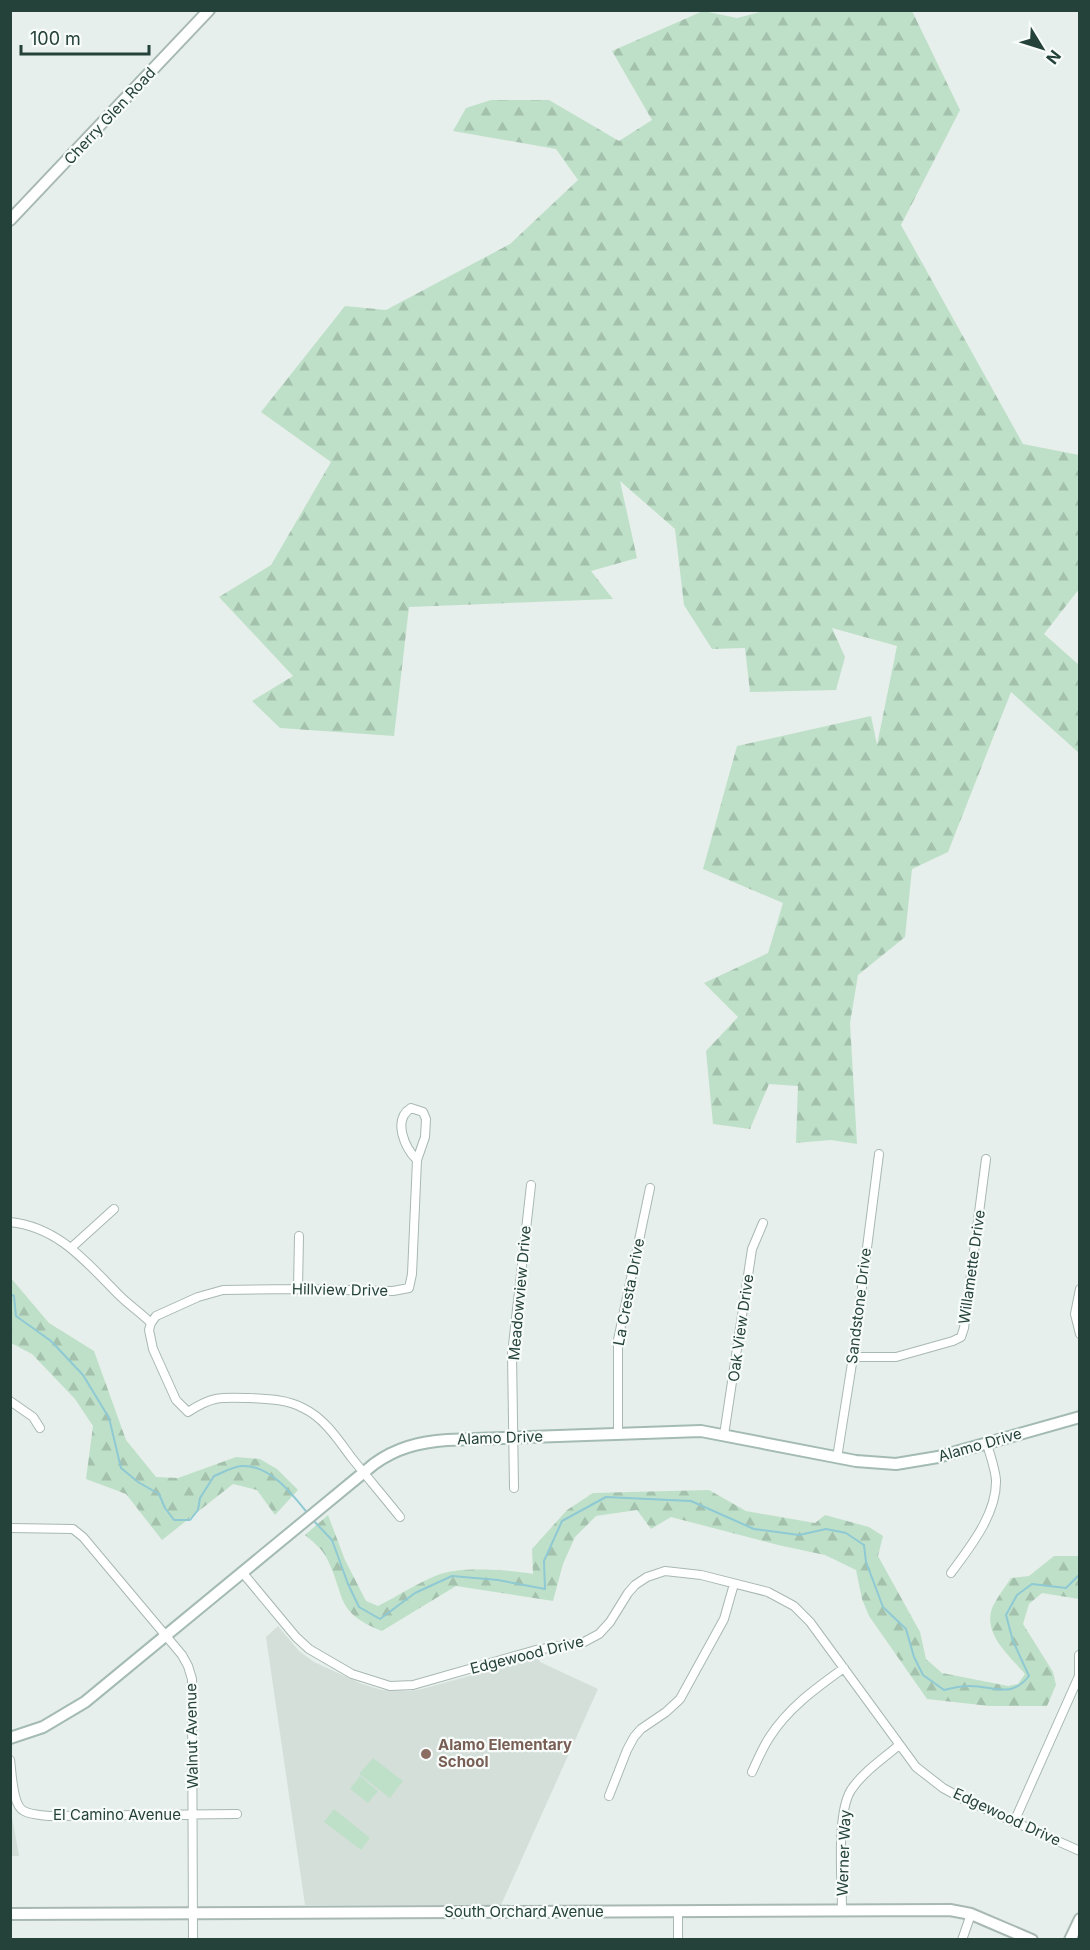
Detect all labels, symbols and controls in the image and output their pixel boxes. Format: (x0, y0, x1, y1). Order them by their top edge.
scale bar (21, 18, 148, 56)
north arrow (1012, 18, 1072, 78)
text: 100 m (30, 28, 81, 49)
text: N (1042, 46, 1065, 68)
street label: Cherry Glen Road (60, 63, 159, 168)
street label: Willamette Drive (954, 1208, 989, 1325)
street label: Meadowview Drive (504, 1225, 535, 1361)
street label: La Cresta Drive (609, 1237, 648, 1347)
street label: Sandstone Drive (842, 1247, 875, 1365)
street label: Oak View Drive (724, 1273, 757, 1383)
street label: Hillview Drive (292, 1279, 388, 1300)
street label: Alamo Drive (936, 1424, 1024, 1466)
street label: Alamo Drive (457, 1427, 543, 1448)
street label: Edgewood Drive (468, 1631, 586, 1678)
street label: Walnut Avenue (181, 1683, 202, 1789)
place label: Alamo Elementary School (438, 1735, 572, 1771)
marker: Alamo Elementary School (419, 1747, 433, 1761)
street label: Edgewood Drive (950, 1783, 1064, 1850)
street label: El Camino Avenue (53, 1805, 181, 1824)
street label: Werner Way (832, 1809, 855, 1897)
street label: South Orchard Avenue (444, 1902, 604, 1921)

